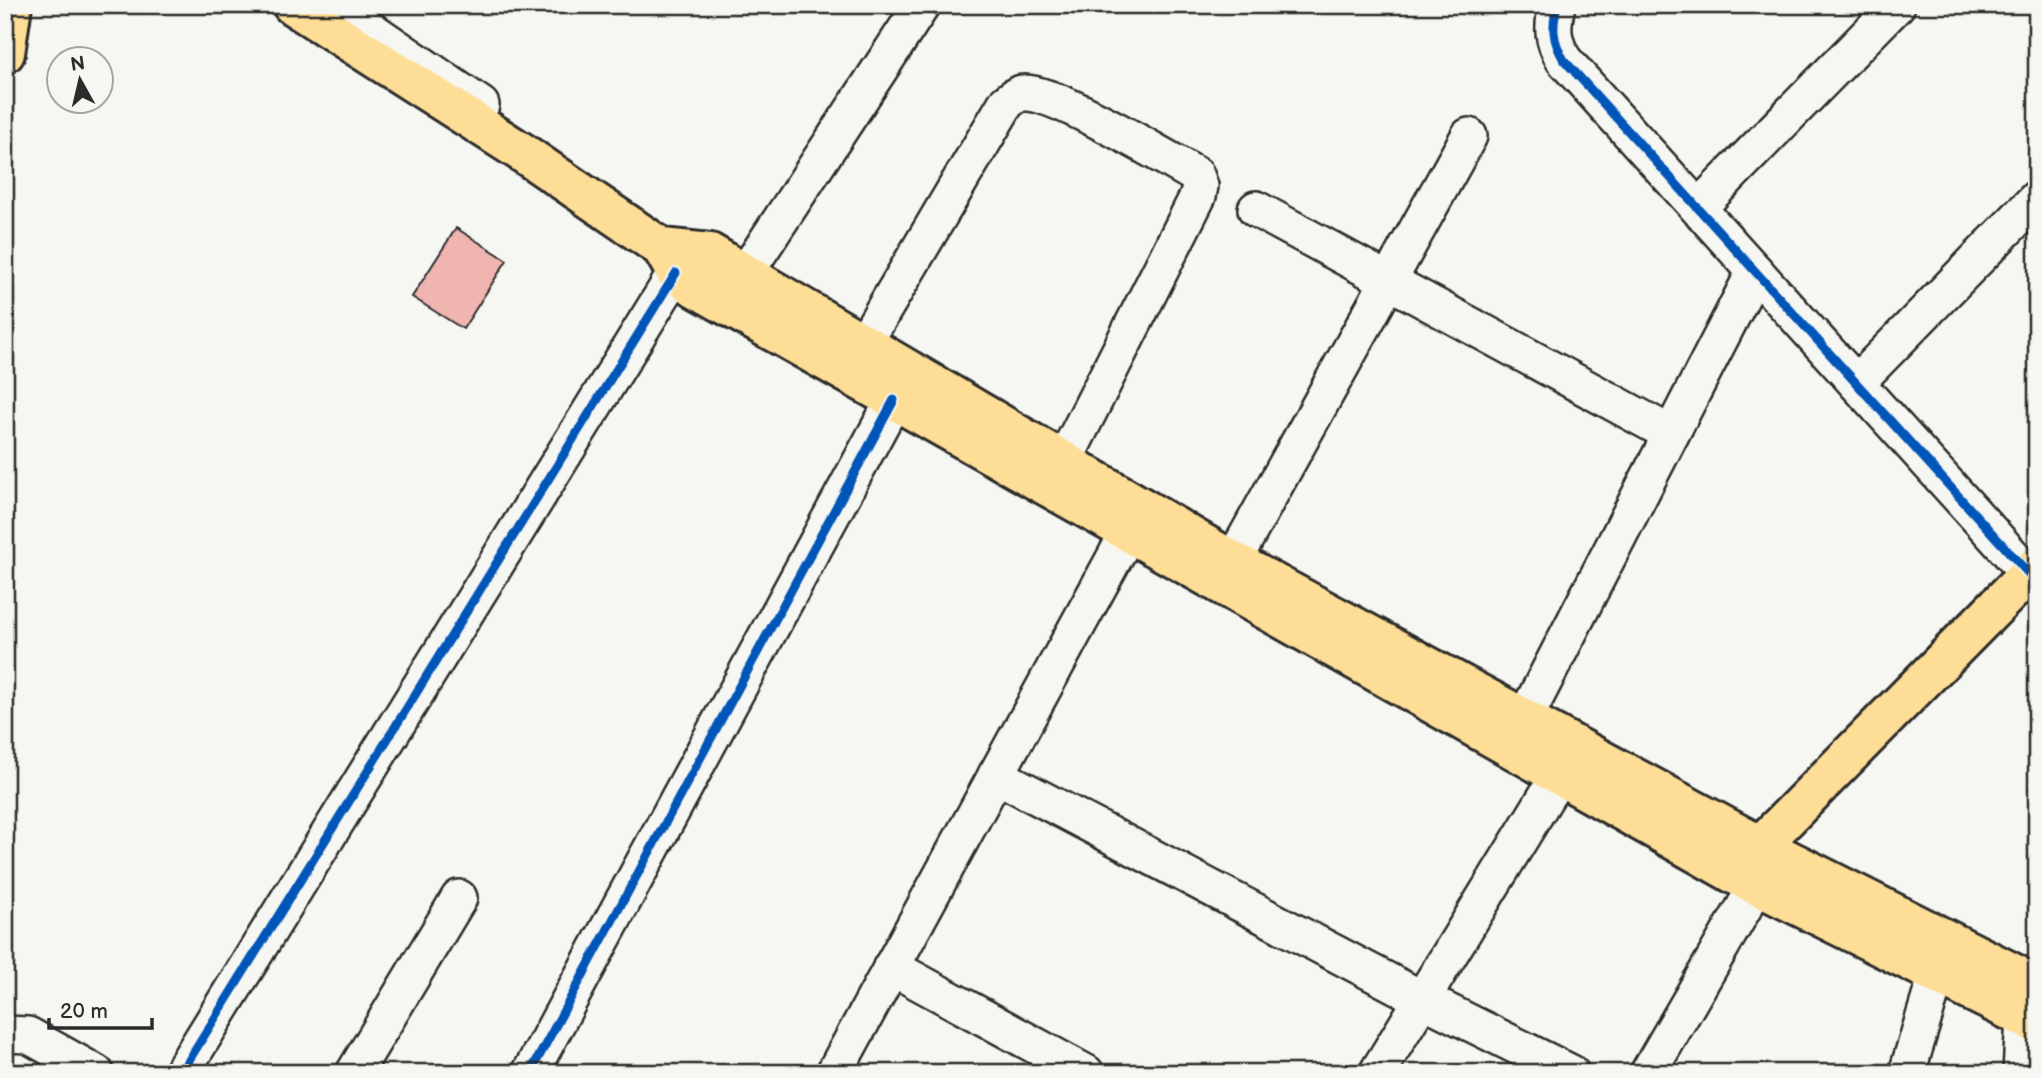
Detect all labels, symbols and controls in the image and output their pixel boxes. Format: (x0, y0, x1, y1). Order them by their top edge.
north arrow (46, 46, 116, 116)
text: N (69, 52, 87, 77)
scale bar (49, 987, 152, 1031)
text: 20 m (60, 999, 108, 1024)

